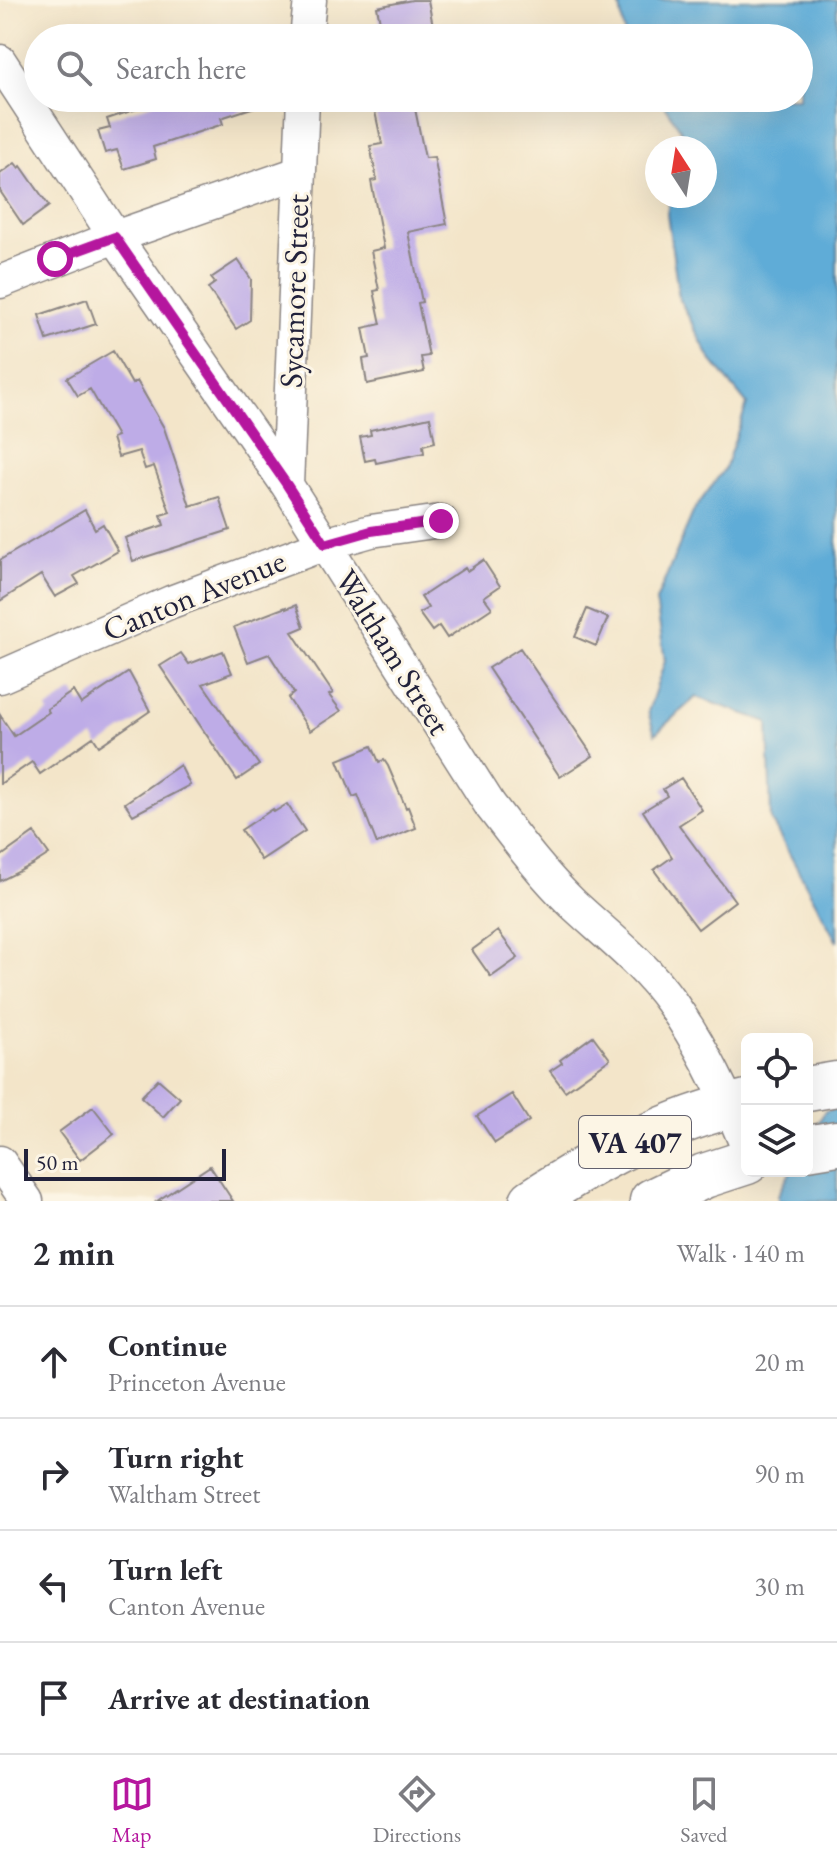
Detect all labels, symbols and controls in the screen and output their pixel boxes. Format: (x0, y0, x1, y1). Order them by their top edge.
search box (24, 24, 813, 112)
icon: search (52, 46, 96, 90)
text: Search here (116, 49, 246, 88)
north arrow (645, 136, 717, 208)
street label: Sycamore Street (270, 193, 318, 389)
route start (37, 241, 73, 277)
route end (423, 503, 459, 539)
street label: Canton Avenue (96, 539, 292, 651)
street label: Waltham Street (326, 561, 460, 743)
map controls (741, 1033, 813, 1177)
button: locate (741, 1033, 813, 1105)
button: layers (741, 1105, 813, 1177)
road number: VA 407 (579, 1116, 691, 1168)
scale bar (24, 1145, 226, 1181)
text: 50 m (36, 1148, 79, 1177)
text: 2 min (32, 1231, 115, 1275)
text: Walk · 140 m (677, 1236, 805, 1270)
text: Continue (108, 1326, 227, 1365)
icon: ahead (32, 1340, 76, 1384)
text: 20 m (755, 1345, 805, 1379)
text: Princeton Avenue (108, 1365, 286, 1399)
text: Turn right (108, 1438, 244, 1477)
icon: right (32, 1452, 76, 1496)
text: 90 m (755, 1457, 805, 1491)
text: Waltham Street (108, 1477, 260, 1511)
text: Turn left (108, 1550, 222, 1589)
icon: left (32, 1564, 76, 1608)
text: 30 m (755, 1569, 805, 1603)
text: Canton Avenue (108, 1589, 265, 1623)
icon: arrive (32, 1676, 76, 1720)
text: Arrive at destination (108, 1679, 370, 1718)
tab: Map (110, 1772, 154, 1849)
tab: Directions (373, 1772, 461, 1849)
tab: Saved (680, 1772, 727, 1849)

